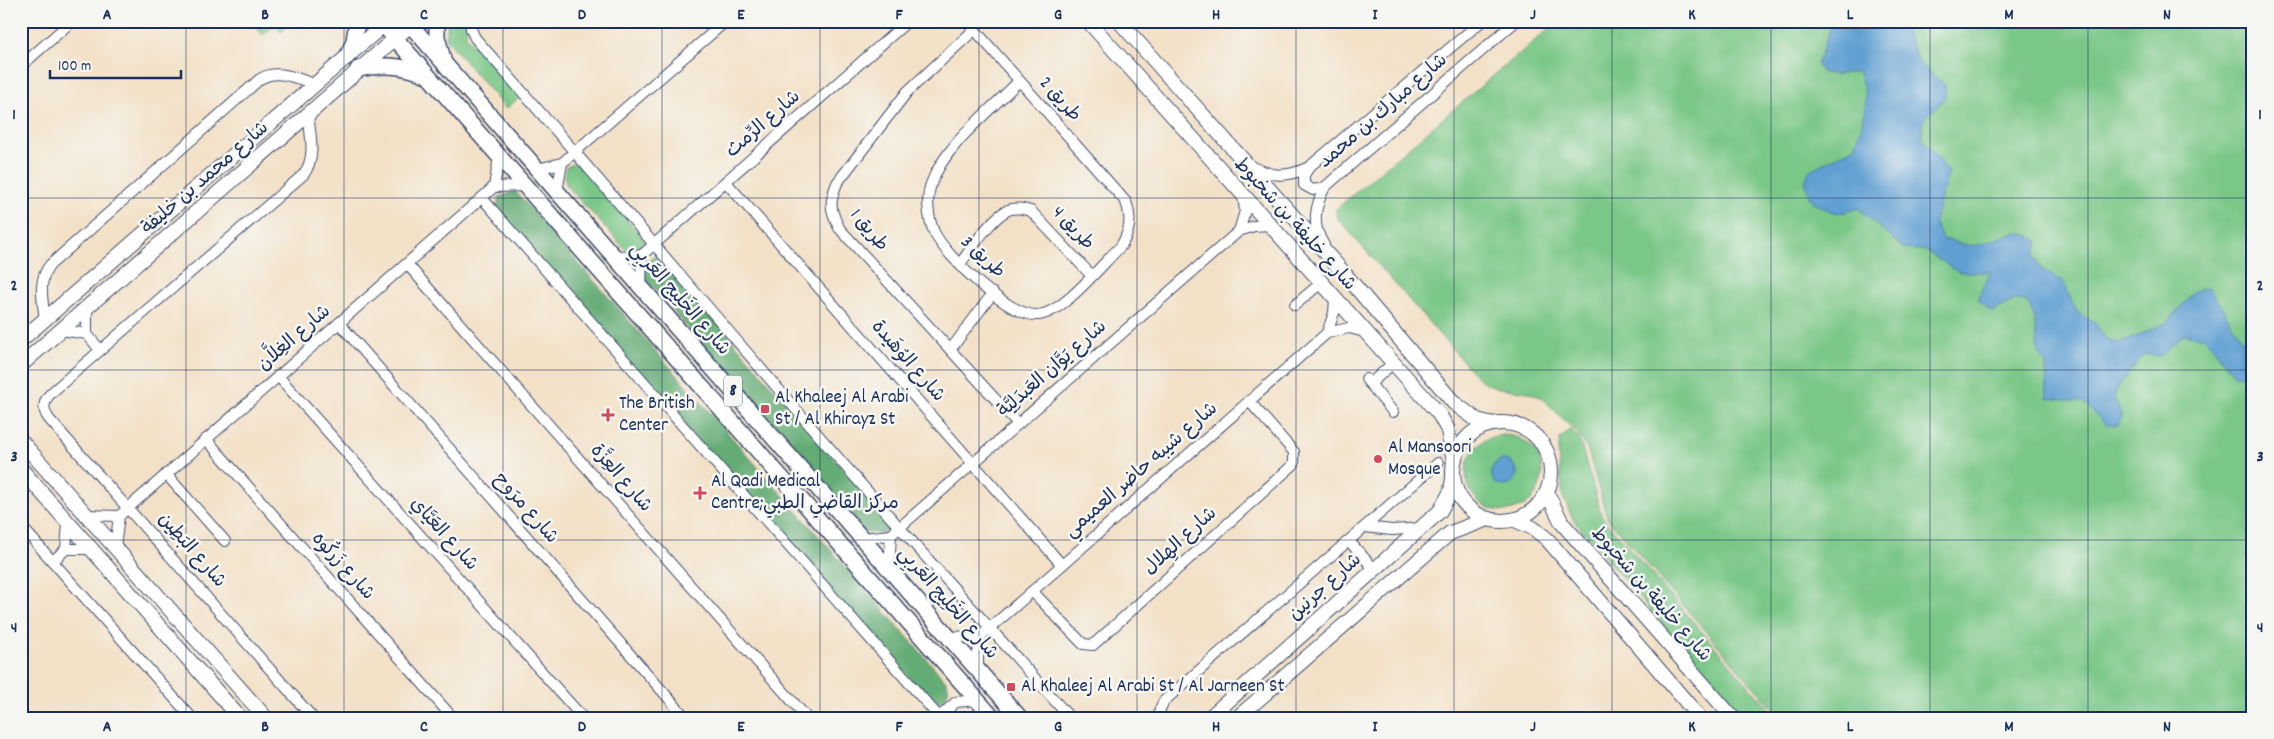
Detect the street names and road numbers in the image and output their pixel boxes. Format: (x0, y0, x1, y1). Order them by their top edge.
street label: شارع مبارك بن محمد (1313, 48, 1455, 176)
street label: طريق 2 (1032, 71, 1086, 129)
street label: شارع الرِّمث (721, 85, 807, 165)
street label: شارع محمد بن خليفة (136, 116, 276, 242)
street label: شارع خليفة بن شخبوط (1226, 152, 1362, 298)
street label: طريق 4 (1044, 201, 1100, 257)
street label: طريق 1 (842, 204, 894, 258)
street label: طريق 3 (954, 230, 1010, 286)
street label: شارع الخَلِيج العَربِي (622, 236, 737, 362)
street label: شارع الغِلاَّن (249, 295, 338, 379)
street label: شارع الوُهَيدة (864, 315, 950, 409)
street label: شارع يَوَّان العَبدَلِيَّة (992, 315, 1114, 425)
road number: 8 (724, 376, 742, 406)
street label: شارع شيبه حاضر العميمي (1059, 397, 1225, 545)
street label: شارع العِزَّة (583, 437, 659, 519)
street label: شارع مرَوح (486, 467, 564, 551)
street label: شارع العَيَّاي (403, 492, 483, 578)
street label: شارع الهِلال (1138, 502, 1224, 582)
street label: شارع البَطِين (150, 507, 232, 595)
street label: شارع خليفة بن شخبوط (1583, 521, 1717, 669)
street label: شارع زَركُوه (304, 525, 382, 607)
street label: شارع الخَلِيج العَربِي (890, 540, 1005, 666)
street label: شارع جرنين (1283, 548, 1369, 628)

